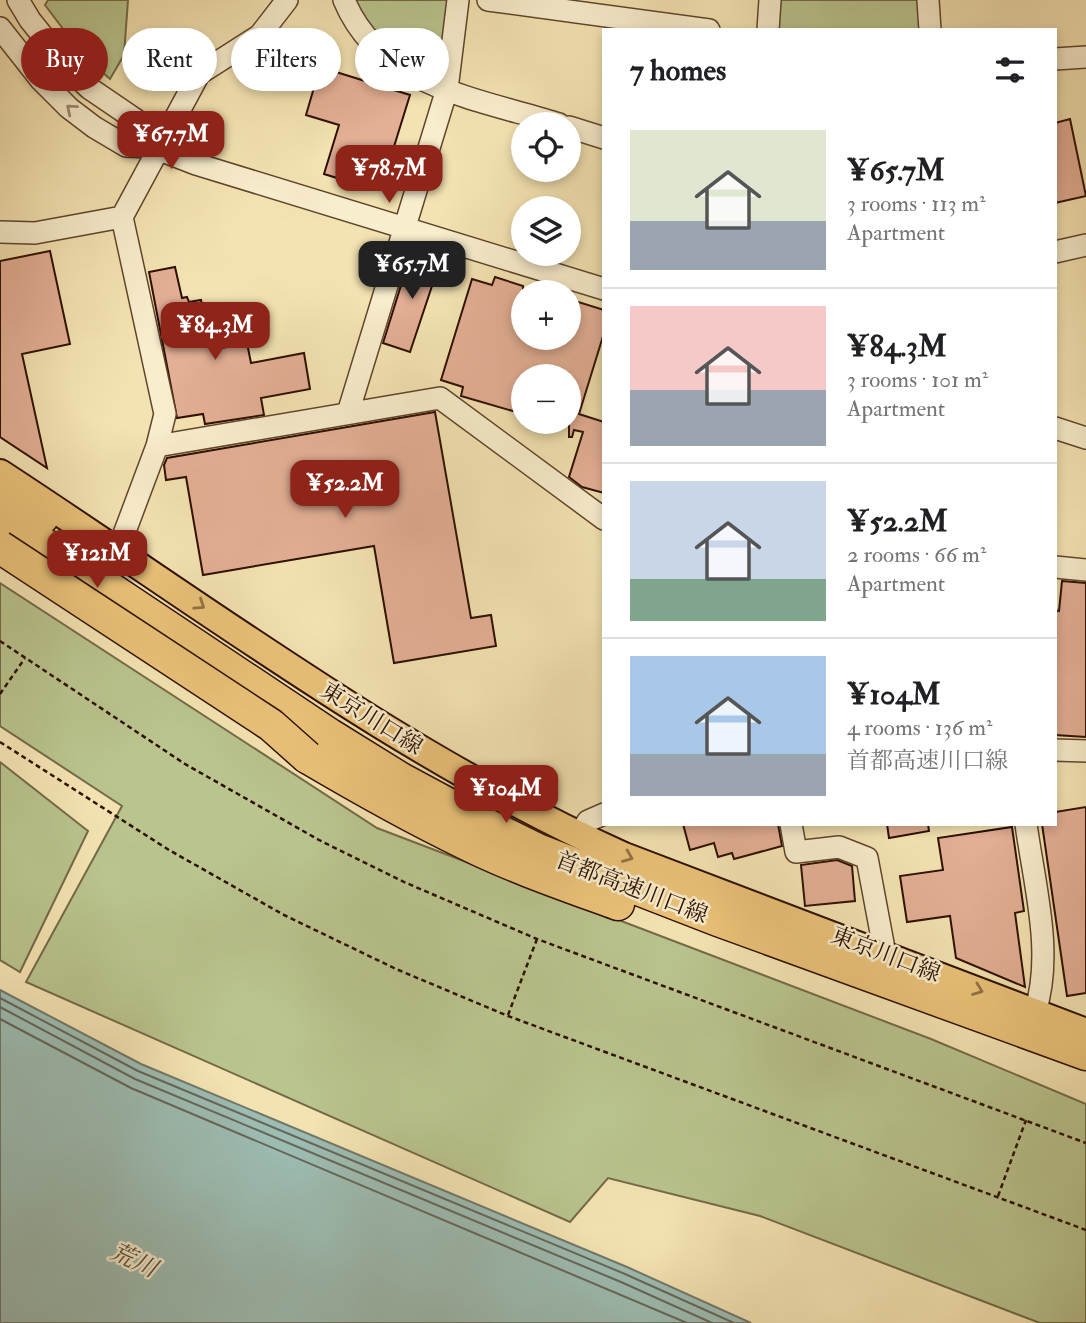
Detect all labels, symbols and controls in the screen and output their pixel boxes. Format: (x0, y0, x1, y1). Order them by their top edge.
chip: Buy (21, 28, 108, 91)
chip: Rent (122, 28, 217, 91)
chip: Filters (231, 28, 341, 91)
chip: New (355, 28, 449, 91)
icon: filters (991, 51, 1029, 89)
text: 7 homes (630, 52, 726, 89)
one-way arrow (66, 104, 78, 117)
pin: ¥67.7M (114, 111, 228, 171)
map controls (511, 112, 581, 434)
button: locate (511, 112, 581, 182)
text: ¥67.7M (133, 119, 209, 148)
pin: ¥78.7M (332, 146, 446, 205)
text: ¥65.7M (847, 152, 945, 189)
text: ¥78.7M (351, 153, 427, 182)
icon: home (686, 158, 770, 242)
text: 3 rooms · 113 m² (847, 189, 986, 218)
button: layers (511, 196, 581, 266)
text: Apartment (847, 218, 945, 247)
pin: ¥65.7M (355, 242, 469, 301)
text: ¥65.7M (375, 249, 449, 278)
button: + (511, 280, 581, 350)
pin: ¥84.3M (158, 302, 272, 362)
text: ¥84.3M (177, 310, 253, 339)
text: ¥84.3M (847, 328, 947, 365)
icon: home (686, 334, 770, 418)
button: − (511, 364, 581, 434)
text: 3 rooms · 101 m² (847, 365, 988, 394)
text: Apartment (847, 394, 945, 423)
pin: ¥52.2M (288, 461, 402, 520)
text: ¥52.2M (306, 468, 384, 497)
text: ¥52.2M (847, 503, 948, 540)
icon: home (686, 509, 770, 593)
pin: ¥121M (48, 530, 146, 590)
text: ¥121M (63, 538, 131, 567)
text: 2 rooms · 66 m² (847, 540, 986, 569)
text: Apartment (847, 569, 945, 598)
one-way arrow (192, 597, 205, 609)
street label: 東京川口線 (315, 676, 428, 761)
text: ¥104M (847, 676, 941, 713)
icon: home (686, 684, 770, 768)
text: 4 rooms · 136 m² (847, 713, 993, 742)
text: 首都高速川口線 (847, 746, 1008, 775)
pin: ¥104M (457, 766, 555, 825)
text: ¥104M (470, 773, 542, 802)
street label: 首都高速川口線 (551, 845, 712, 930)
one-way arrow (621, 848, 633, 862)
street label: 東京川口線 (827, 920, 945, 989)
one-way arrow (971, 981, 983, 995)
water label: 荒川 (105, 1236, 165, 1286)

